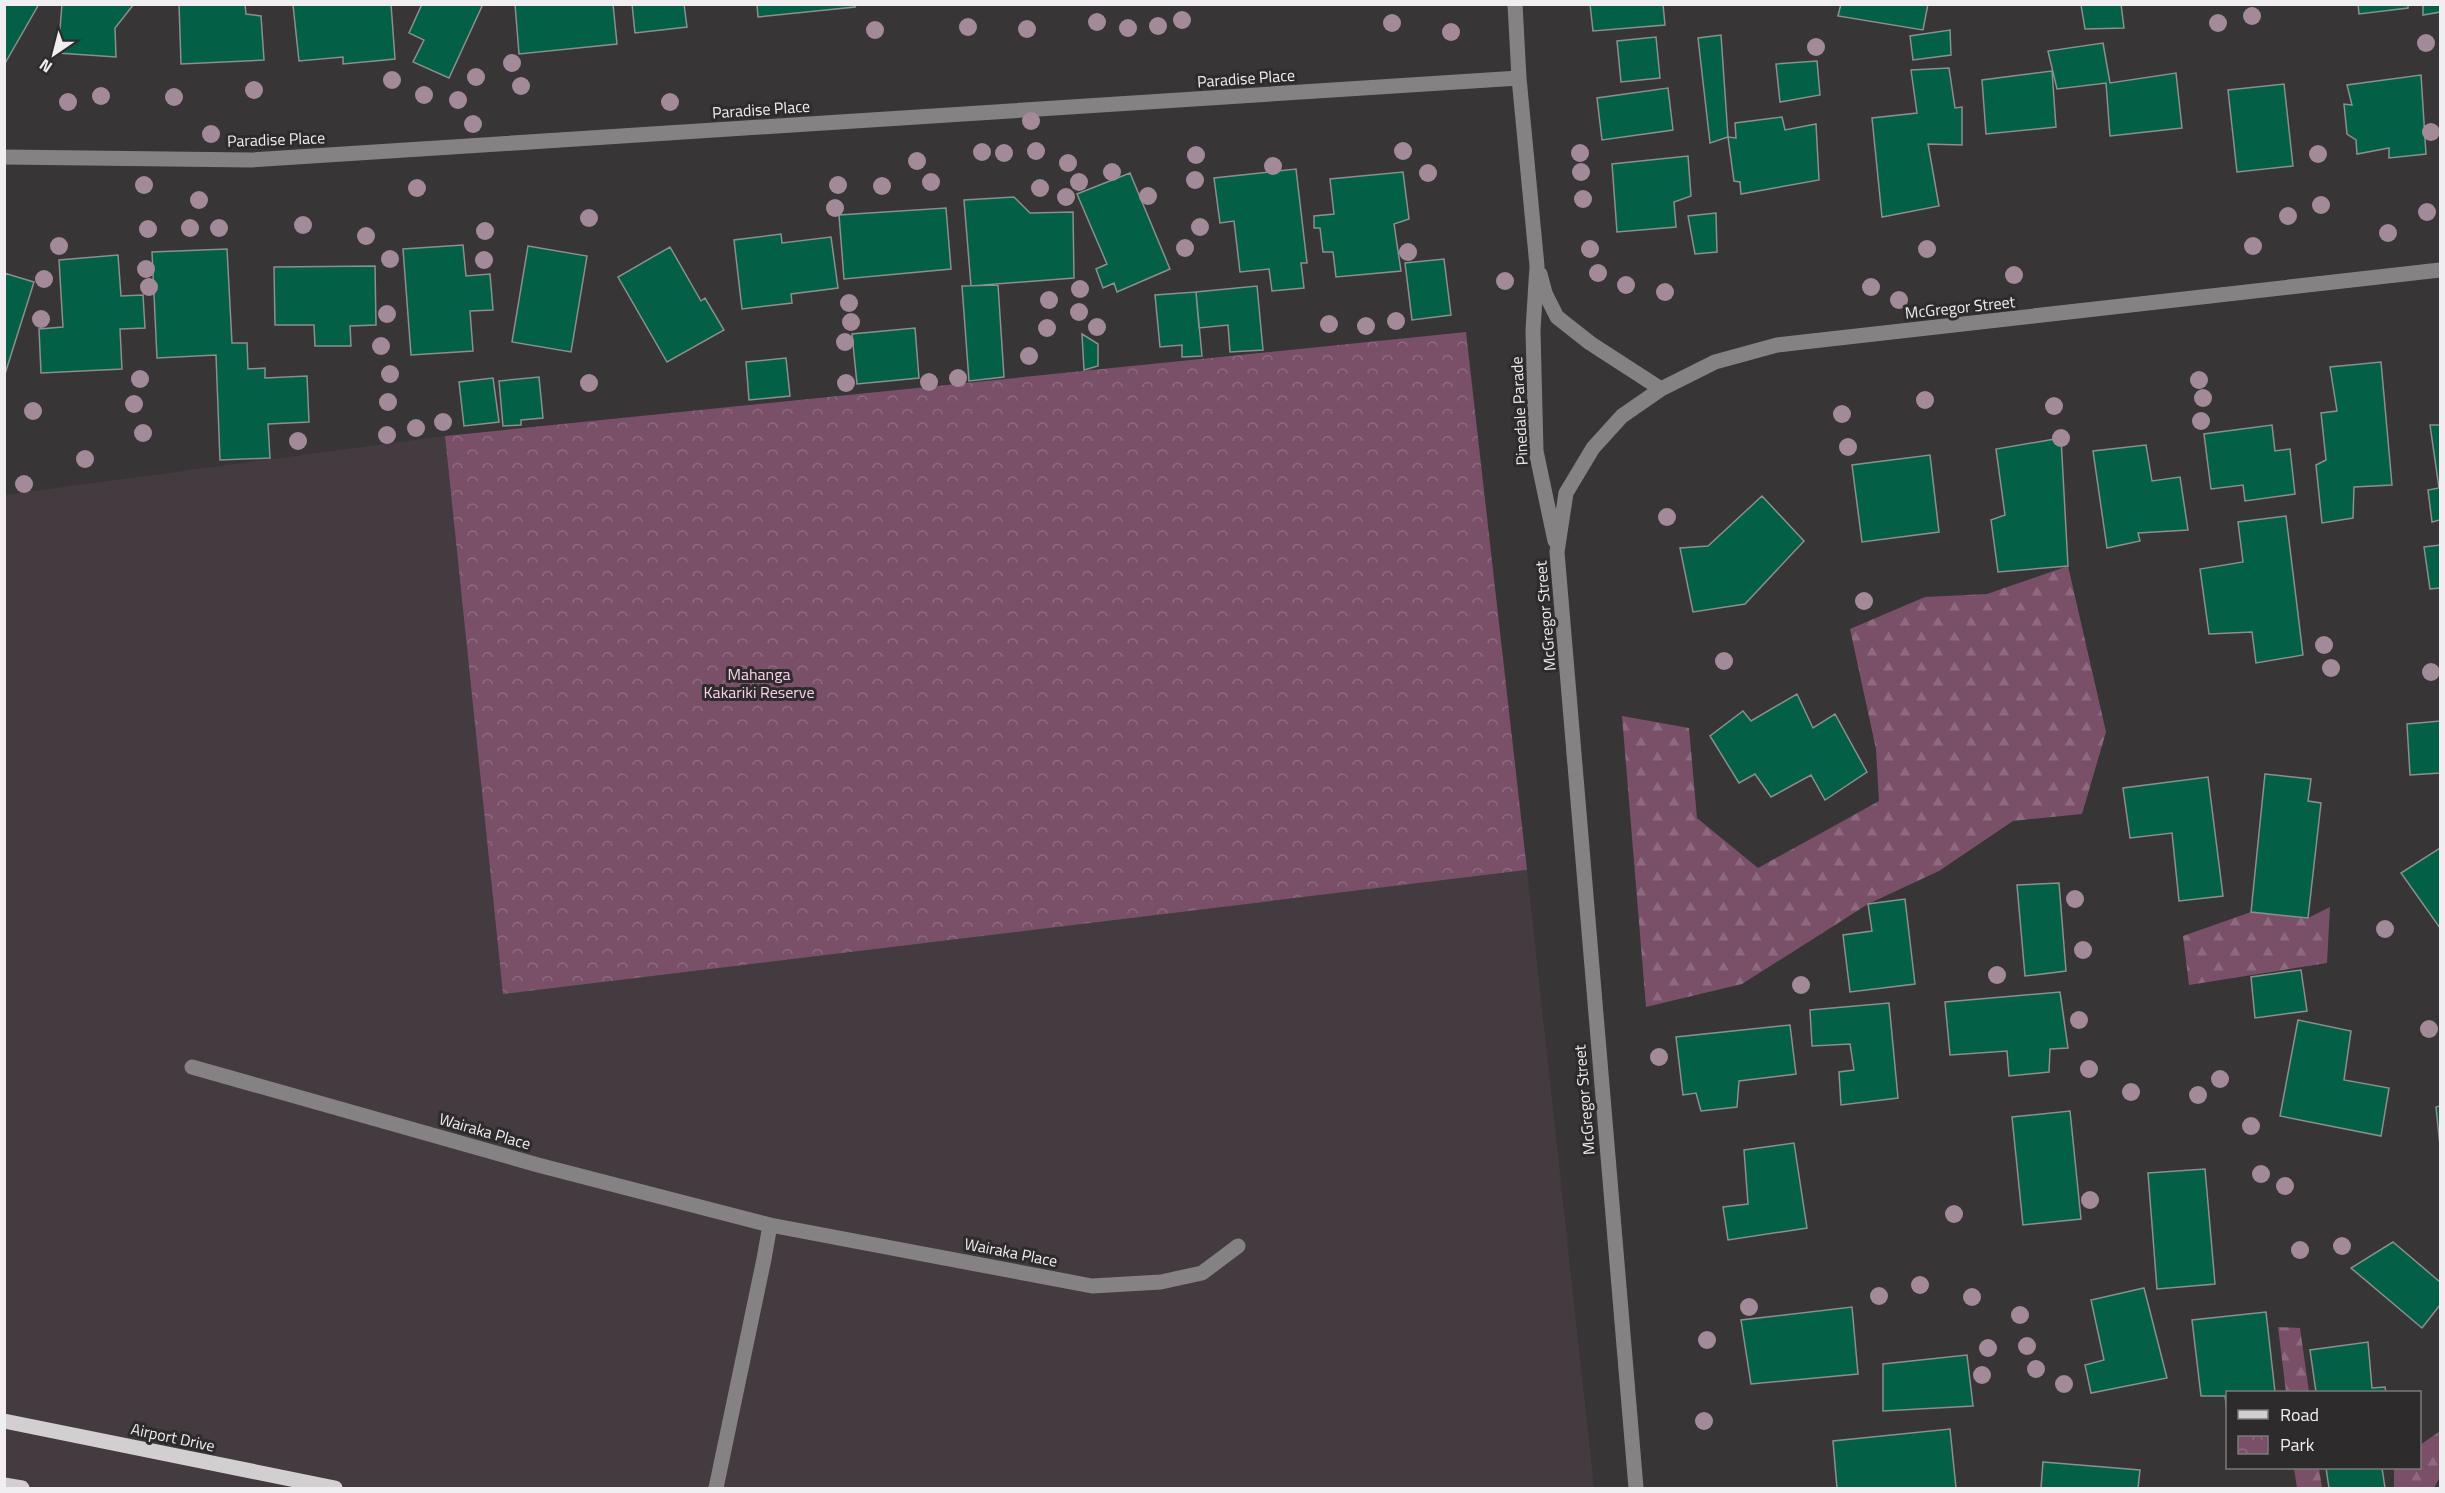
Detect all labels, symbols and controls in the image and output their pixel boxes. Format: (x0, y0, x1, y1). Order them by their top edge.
north arrow (24, 24, 84, 84)
text: N (34, 53, 57, 79)
street label: Paradise Place (1196, 63, 1296, 93)
street label: Paradise Place (711, 94, 811, 124)
street label: Paradise Place (227, 125, 325, 153)
street label: McGregor Street (1904, 289, 2017, 325)
street label: Pinedale Parade (1504, 356, 1534, 466)
street label: McGregor Street (1528, 559, 1562, 672)
park label: Mahanga Kakariki Reserve (704, 662, 814, 704)
street label: McGregor Street (1567, 1043, 1601, 1156)
street label: Wairaka Place (436, 1106, 534, 1156)
street label: Wairaka Place (962, 1231, 1060, 1273)
legend (2226, 1391, 2421, 1469)
text: Road (2280, 1401, 2319, 1428)
street label: Airport Drive (129, 1416, 217, 1458)
text: Park (2280, 1431, 2315, 1458)

